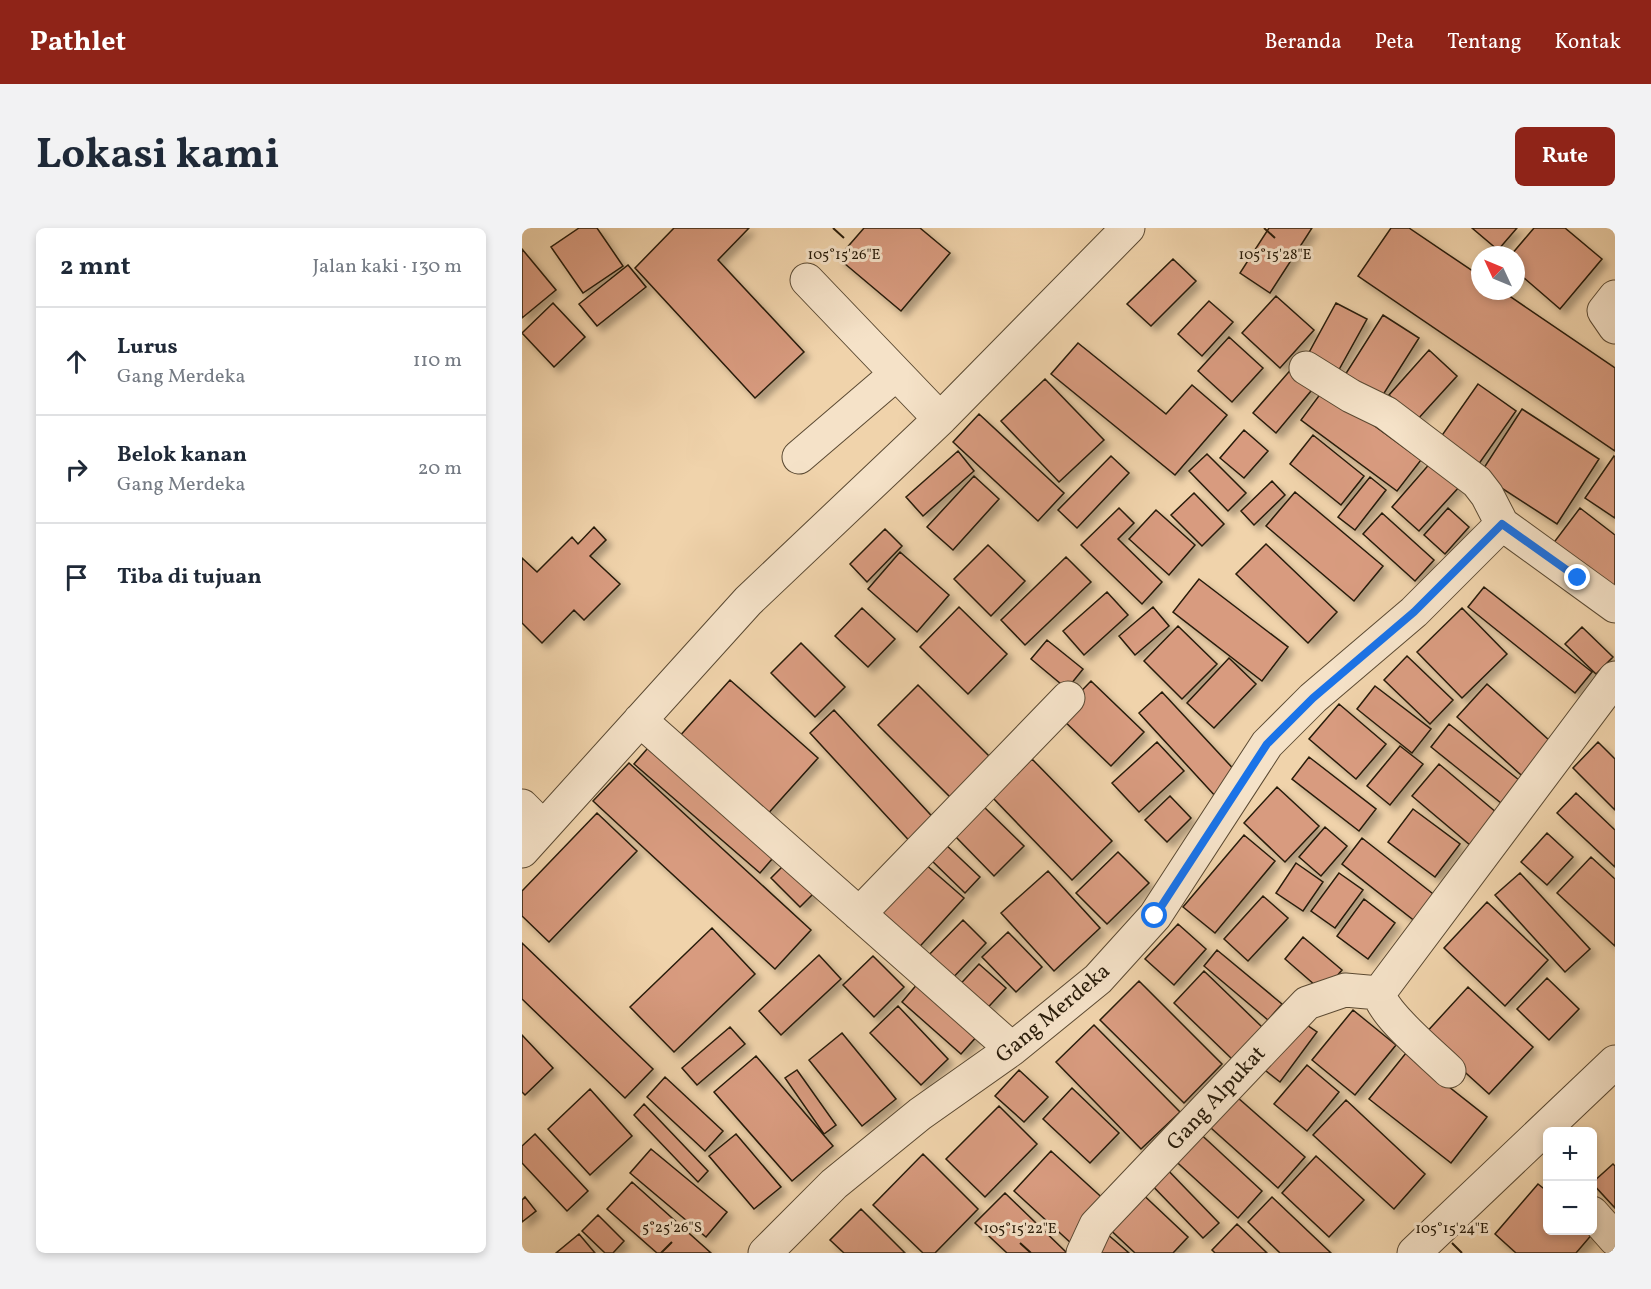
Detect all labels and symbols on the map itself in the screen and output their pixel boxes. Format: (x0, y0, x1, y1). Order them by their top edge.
text: 105°15'26"E (807, 245, 881, 266)
text: 105°15'28"E (1238, 245, 1312, 266)
north arrow (1471, 246, 1525, 300)
route end (1564, 564, 1590, 590)
route start (1141, 902, 1167, 928)
street label: Gang Merdeka (990, 957, 1118, 1071)
street label: Gang Alpukat (1160, 1039, 1274, 1158)
text: 5°25'26"S (642, 1218, 702, 1239)
text: 105°15'22"E (983, 1219, 1057, 1240)
text: 105°15'24"E (1415, 1219, 1489, 1240)

